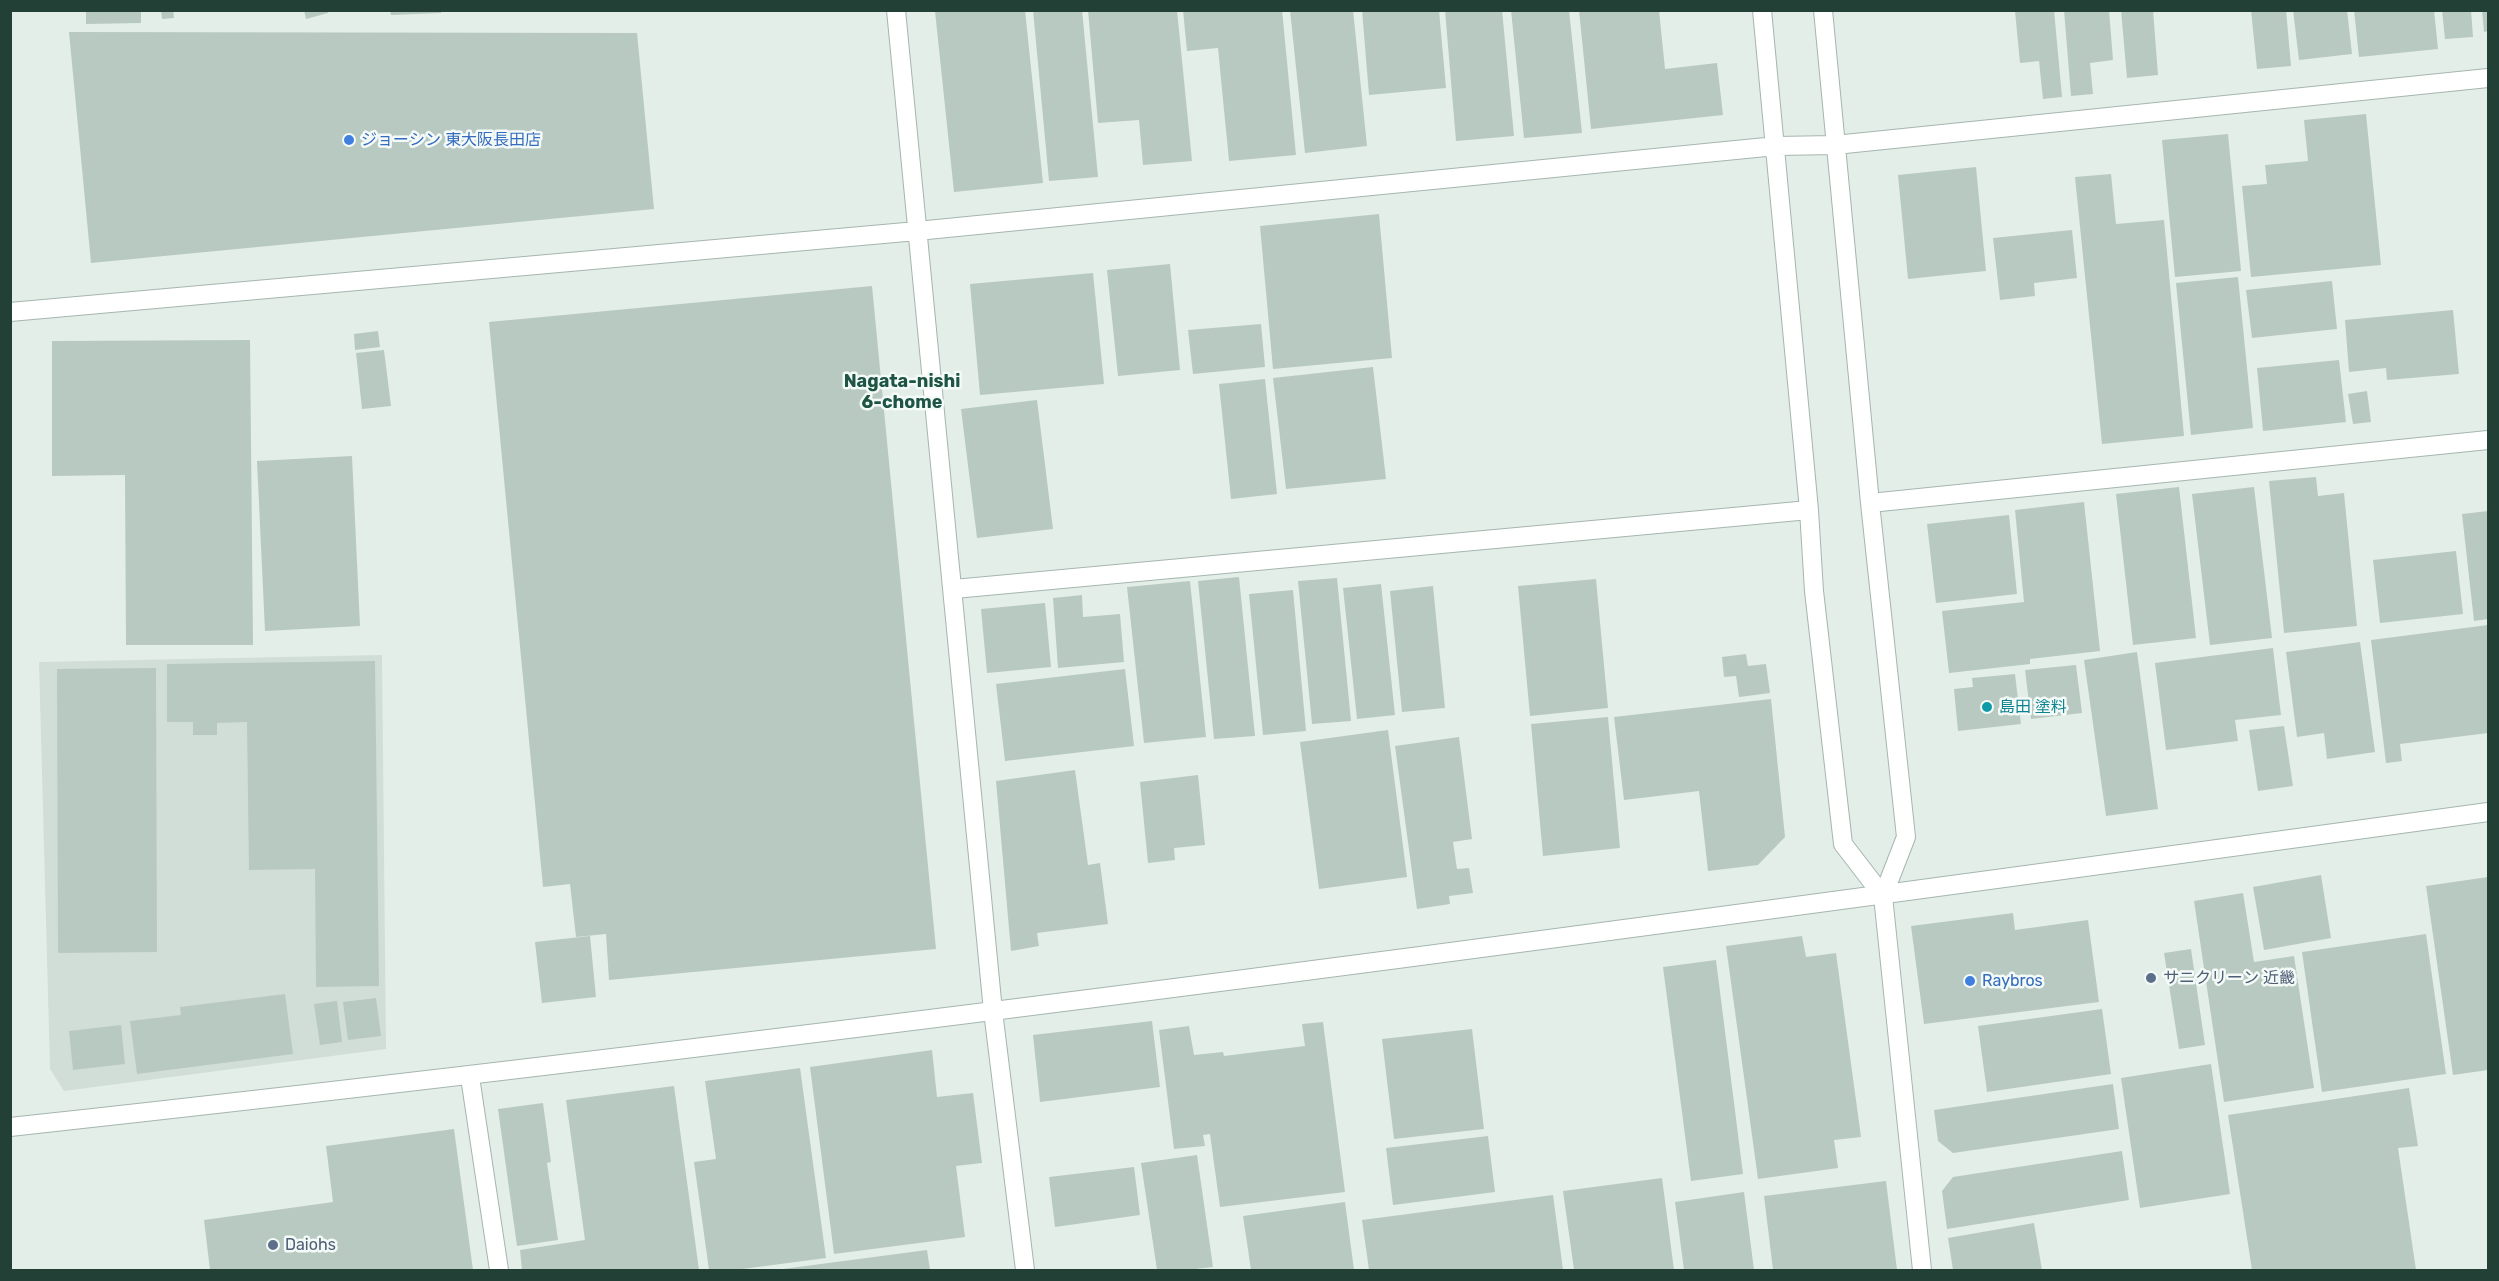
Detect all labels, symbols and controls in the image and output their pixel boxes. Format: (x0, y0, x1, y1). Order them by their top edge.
place label: ジョーシン 東大阪長田店 (361, 130, 541, 150)
marker: ジョーシン 東大阪長田店 (342, 133, 356, 147)
district label: Nagata-nishi 6-chome (844, 371, 960, 413)
place label: 島田 塗料 (1999, 697, 2067, 717)
marker: 島田 塗料 (1980, 700, 1994, 714)
place label: サニクリーン 近畿 (2163, 968, 2295, 988)
place label: Raybros (1982, 971, 2043, 991)
marker: サニクリーン 近畿 (2144, 971, 2158, 985)
marker: Raybros (1963, 974, 1977, 988)
place label: Daiohs (285, 1235, 336, 1255)
marker: Daiohs (266, 1238, 280, 1252)

